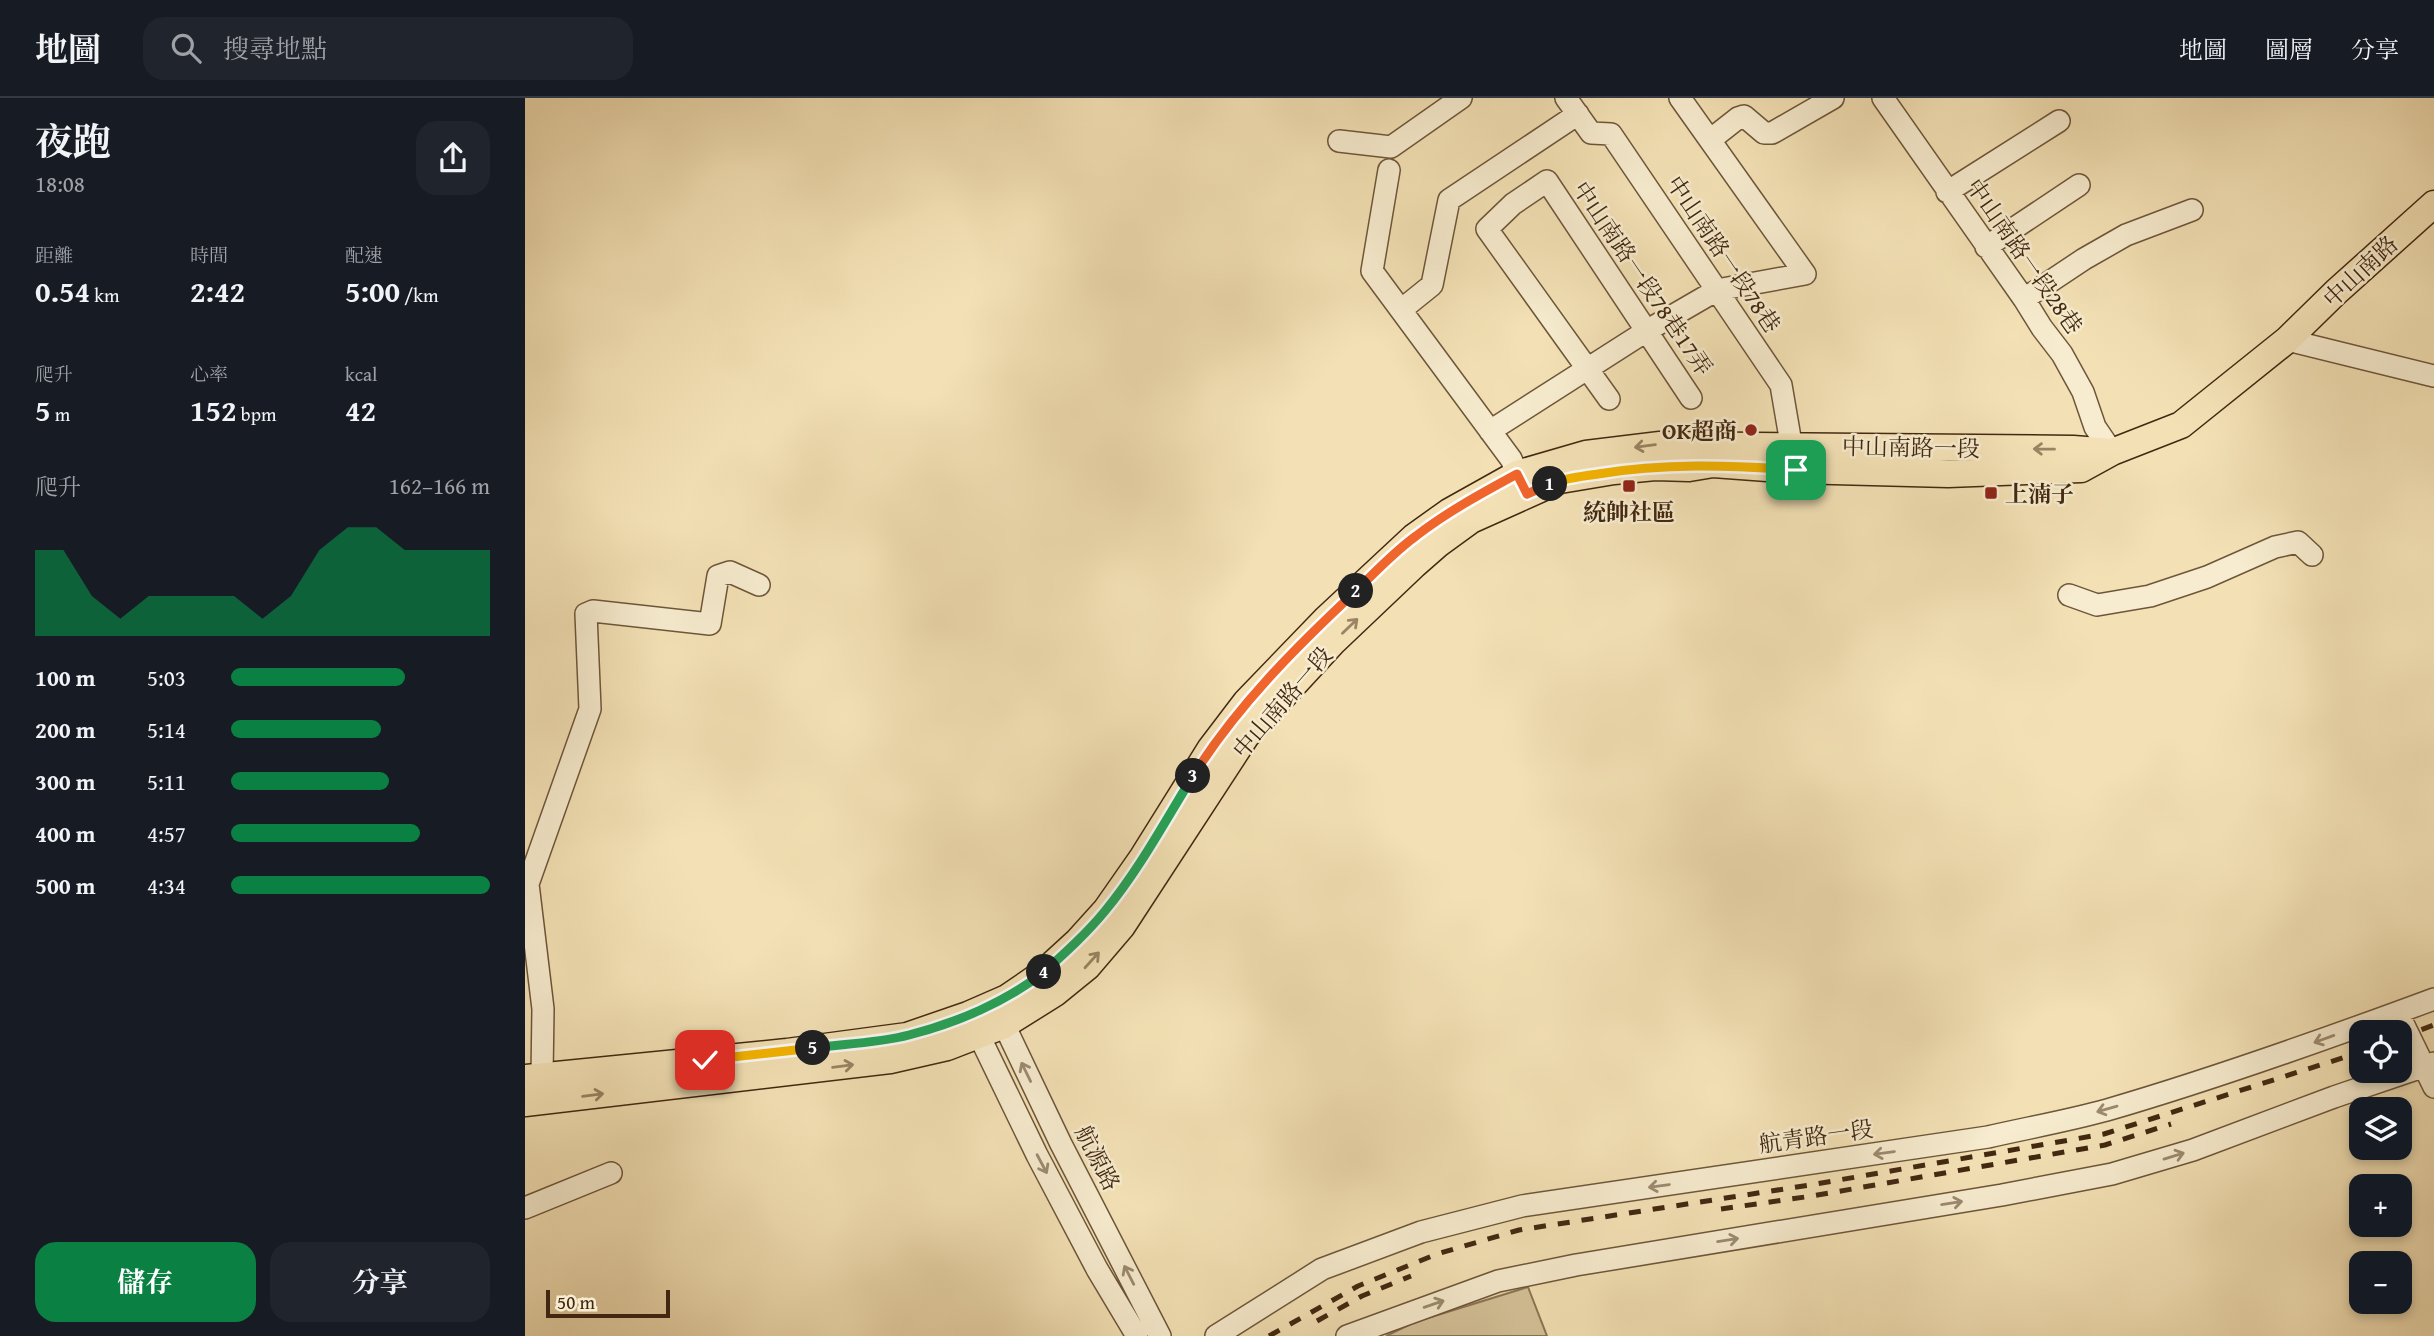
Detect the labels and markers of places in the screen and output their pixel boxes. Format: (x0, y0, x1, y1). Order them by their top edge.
place label: OK超商 (1662, 414, 1737, 447)
marker: OK超商 (1743, 422, 1759, 438)
pin (1766, 440, 1826, 500)
pin: 1 (1532, 466, 1567, 502)
place label: 上湳子 (2005, 477, 2074, 510)
marker: 統帥社區 (1621, 478, 1637, 494)
marker: 上湳子 (1983, 485, 1999, 501)
place label: 統帥社區 (1583, 495, 1675, 528)
pin: 2 (1339, 574, 1373, 608)
pin: 3 (1175, 758, 1211, 794)
pin: 4 (1027, 954, 1061, 990)
pin (675, 1030, 735, 1090)
pin: 5 (795, 1030, 831, 1066)

